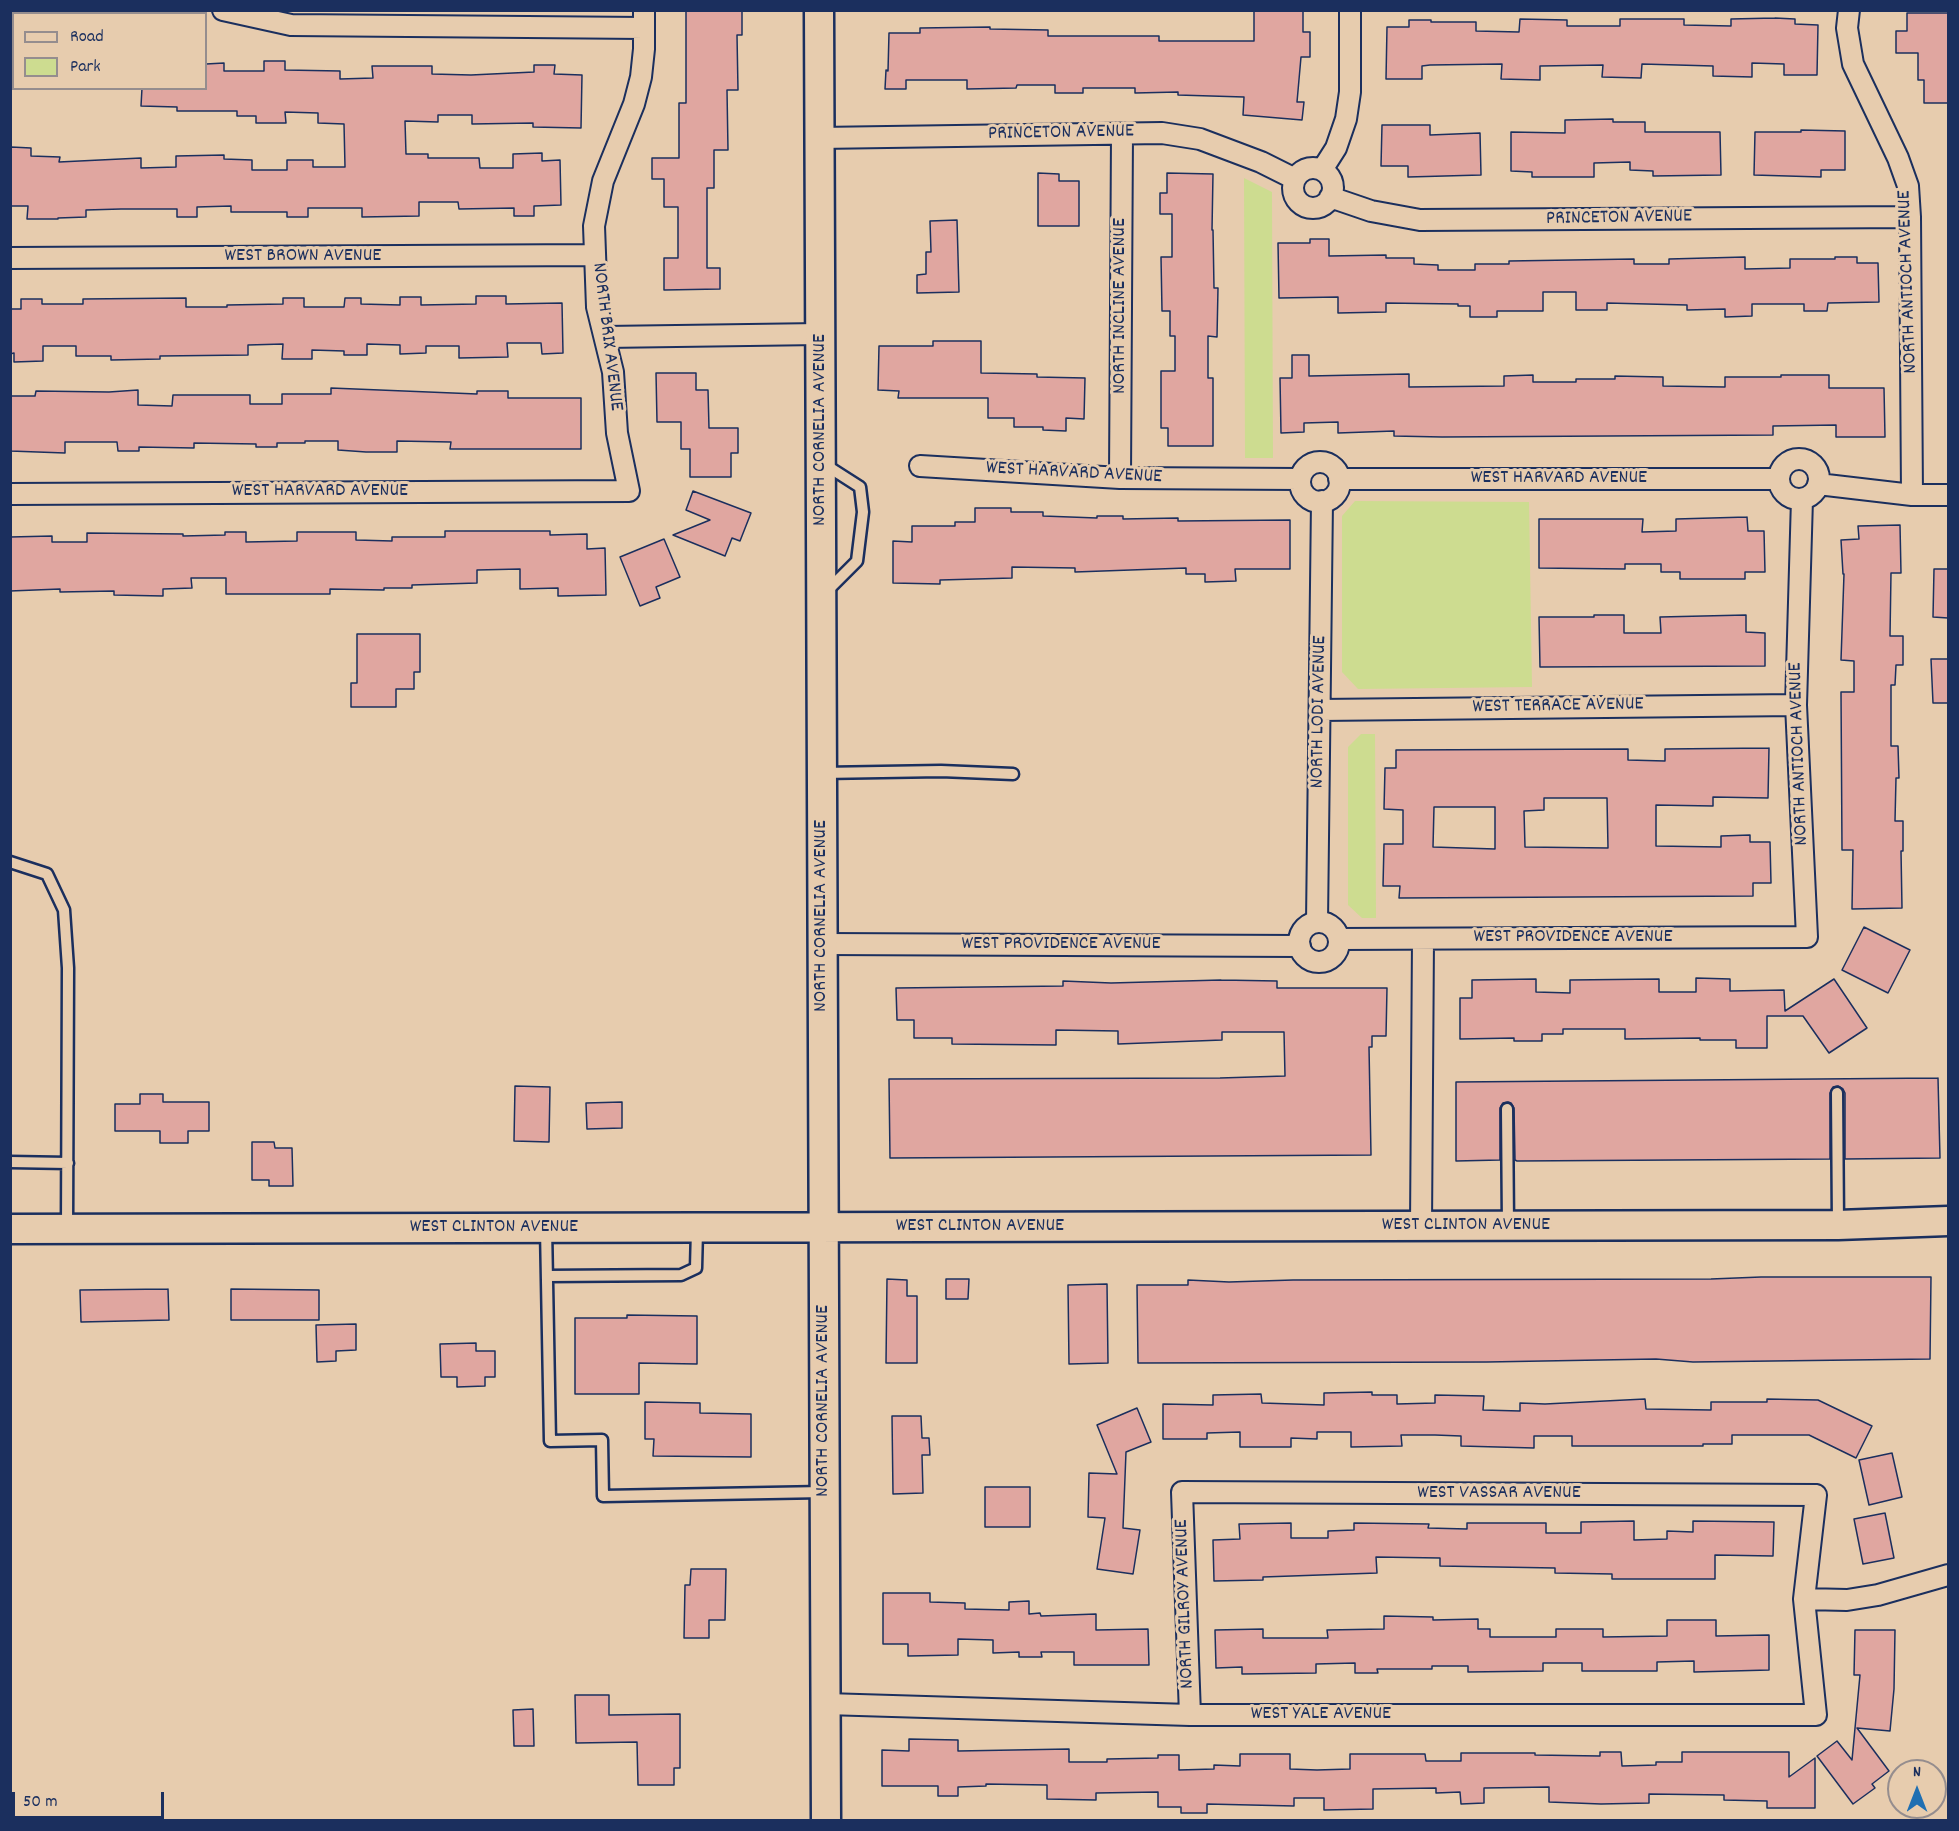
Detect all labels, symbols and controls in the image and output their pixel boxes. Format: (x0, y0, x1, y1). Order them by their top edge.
legend (12, 12, 207, 90)
text: Road (70, 25, 104, 50)
text: Park (70, 55, 101, 80)
street label: PRINCETON AVENUE (988, 121, 1134, 147)
street label: NORTH ANTIOCH AVENUE (1894, 190, 1924, 374)
street label: PRINCETON AVENUE (1546, 206, 1692, 232)
street label: NORTH INCLINE AVENUE (1109, 218, 1133, 394)
street label: WEST BROWN AVENUE (225, 245, 381, 269)
street label: NORTH BRIX AVENUE (585, 261, 627, 413)
street label: NORTH CORNELIA AVENUE (809, 334, 833, 526)
street label: WEST HARVARD AVENUE (985, 457, 1163, 491)
street label: WEST HARVARD AVENUE (1471, 467, 1647, 491)
street label: WEST HARVARD AVENUE (232, 480, 408, 504)
street label: NORTH LODI AVENUE (1307, 635, 1333, 789)
street label: NORTH ANTIOCH AVENUE (1785, 662, 1815, 846)
street label: WEST TERRACE AVENUE (1472, 694, 1644, 720)
street label: NORTH CORNELIA AVENUE (810, 820, 834, 1012)
street label: WEST PROVIDENCE AVENUE (1473, 926, 1673, 950)
street label: WEST PROVIDENCE AVENUE (961, 933, 1161, 957)
street label: WEST CLINTON AVENUE (1382, 1214, 1550, 1238)
street label: WEST CLINTON AVENUE (896, 1215, 1064, 1239)
street label: WEST CLINTON AVENUE (410, 1216, 578, 1240)
street label: NORTH CORNELIA AVENUE (812, 1305, 836, 1497)
street label: WEST VASSAR AVENUE (1417, 1482, 1581, 1506)
street label: NORTH GILROY AVENUE (1171, 1519, 1201, 1689)
street label: WEST YALE AVENUE (1251, 1703, 1391, 1727)
north arrow (1887, 1759, 1947, 1819)
text: N (1913, 1761, 1921, 1784)
scale bar (15, 1780, 166, 1818)
text: 50 m (23, 1790, 58, 1815)

